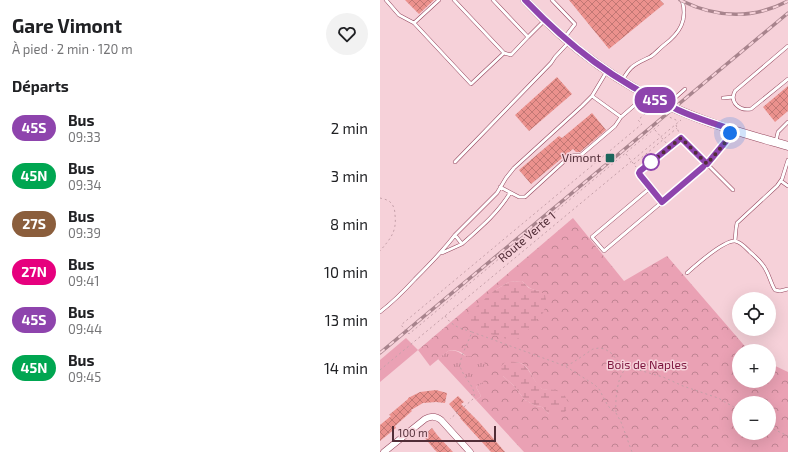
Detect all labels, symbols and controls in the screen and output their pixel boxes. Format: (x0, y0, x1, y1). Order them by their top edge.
button: heart (326, 13, 368, 55)
text: Gare Vimont (12, 14, 122, 37)
text: À pied · 2 min · 120 m (12, 41, 133, 57)
text: Départs (12, 77, 69, 95)
line badge: 45S (632, 87, 678, 113)
text: 45S (643, 91, 667, 108)
text: Bus (68, 111, 94, 129)
text: 45S (22, 119, 46, 136)
text: 2 min (331, 119, 368, 137)
your location (720, 123, 740, 143)
text: 09:33 (68, 129, 101, 145)
place label: Vimont (562, 150, 601, 164)
marker: Vimont (604, 152, 616, 164)
unlabelled marker (642, 153, 660, 171)
text: Bus (68, 159, 94, 177)
text: 45N (21, 167, 47, 184)
text: 3 min (331, 167, 368, 185)
text: 09:34 (68, 177, 102, 193)
text: Bus (68, 207, 94, 225)
street label: Route Verte 1 (495, 208, 558, 264)
text: 27S (22, 215, 46, 232)
text: 8 min (330, 215, 368, 233)
text: 09:39 (68, 225, 101, 241)
text: Bus (68, 255, 94, 273)
text: 27N (21, 263, 47, 280)
text: 10 min (324, 263, 368, 281)
text: 09:41 (68, 273, 100, 289)
map controls (732, 292, 776, 440)
button: locate (732, 292, 776, 336)
text: Bus (68, 303, 94, 321)
text: 45S (22, 311, 46, 328)
text: 13 min (325, 311, 368, 329)
text: 09:44 (68, 321, 102, 337)
button: + (732, 344, 776, 388)
text: Bus (68, 351, 94, 369)
park label: Bois de Naples (607, 357, 687, 371)
text: 45N (21, 359, 47, 376)
text: 14 min (324, 359, 368, 377)
text: 09:45 (68, 369, 101, 385)
button: − (732, 396, 776, 440)
scale bar (392, 424, 496, 443)
text: 100 m (398, 426, 428, 439)

